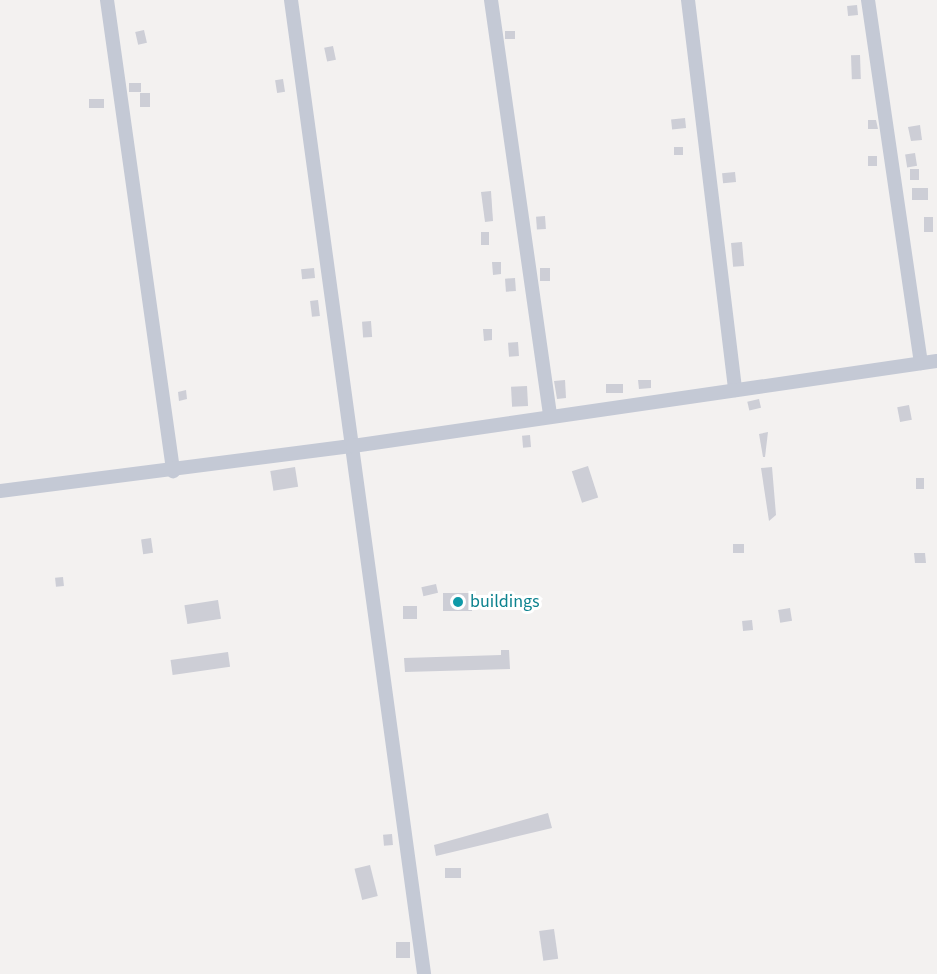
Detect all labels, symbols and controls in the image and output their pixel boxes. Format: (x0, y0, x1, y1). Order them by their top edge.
place label: buildings (470, 591, 540, 613)
marker: buildings (451, 595, 465, 609)

